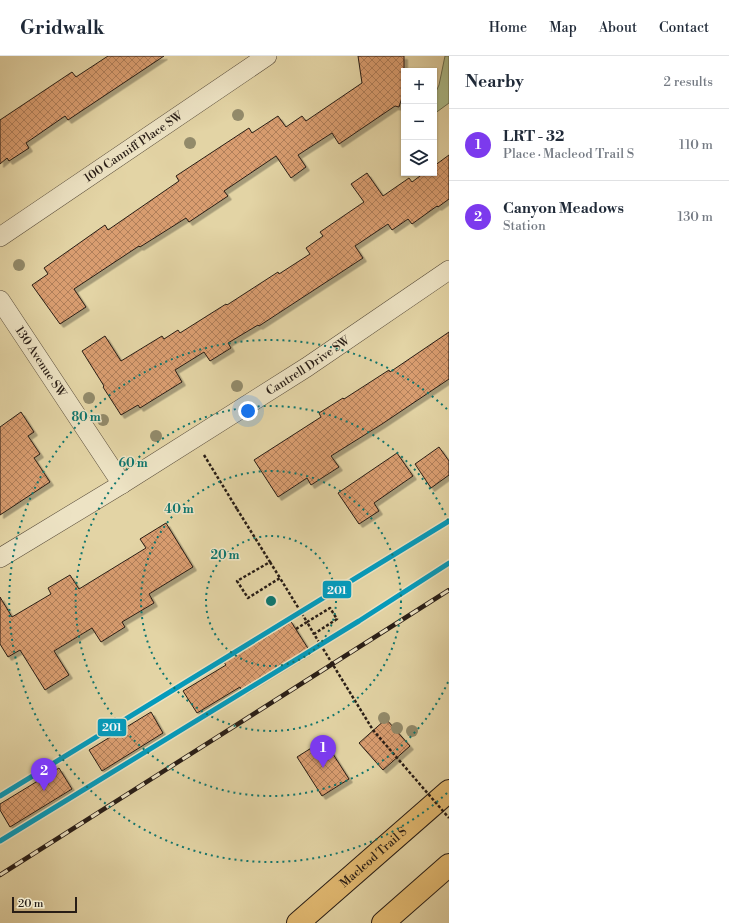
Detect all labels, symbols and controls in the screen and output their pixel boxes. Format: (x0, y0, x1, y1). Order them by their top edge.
text: Gridwalk (20, 16, 104, 40)
text: Home (489, 19, 527, 37)
text: Map (549, 19, 577, 37)
text: About (599, 19, 637, 37)
text: Contact (659, 19, 709, 37)
map controls (401, 68, 437, 176)
button: + (401, 68, 437, 104)
text: Nearby (465, 71, 524, 93)
text: 2 results (664, 74, 713, 90)
button: − (401, 104, 437, 140)
street label: 100 Canniff Place SW (81, 108, 187, 186)
text: LRT - 32 (503, 127, 564, 146)
text: 1 (475, 137, 481, 153)
text: 110 m (679, 137, 713, 153)
button: layers (401, 140, 437, 176)
text: Place · Macleod Trail S (503, 146, 634, 162)
text: Canyon Meadows (503, 199, 624, 218)
text: 2 (474, 209, 482, 225)
text: 130 m (678, 209, 713, 225)
text: Station (503, 218, 546, 234)
street label: 130 Avenue SW (12, 324, 70, 401)
street label: Cantrell Drive SW (263, 332, 354, 399)
your location (238, 401, 258, 421)
text: 80 m (71, 410, 101, 425)
text: 60 m (118, 456, 148, 471)
text: 40 m (164, 502, 194, 517)
text: 20 m (210, 548, 240, 563)
line badge: 201 (322, 580, 352, 599)
text: 201 (327, 584, 348, 598)
centre of rings (264, 594, 278, 608)
line badge: 201 (97, 718, 127, 737)
text: 201 (102, 721, 123, 735)
pin: 1 (310, 735, 336, 768)
pin: 2 (31, 758, 57, 791)
street label: Macleod Trail S (337, 824, 410, 891)
scale bar (12, 895, 77, 914)
text: 20 m (18, 897, 43, 911)

